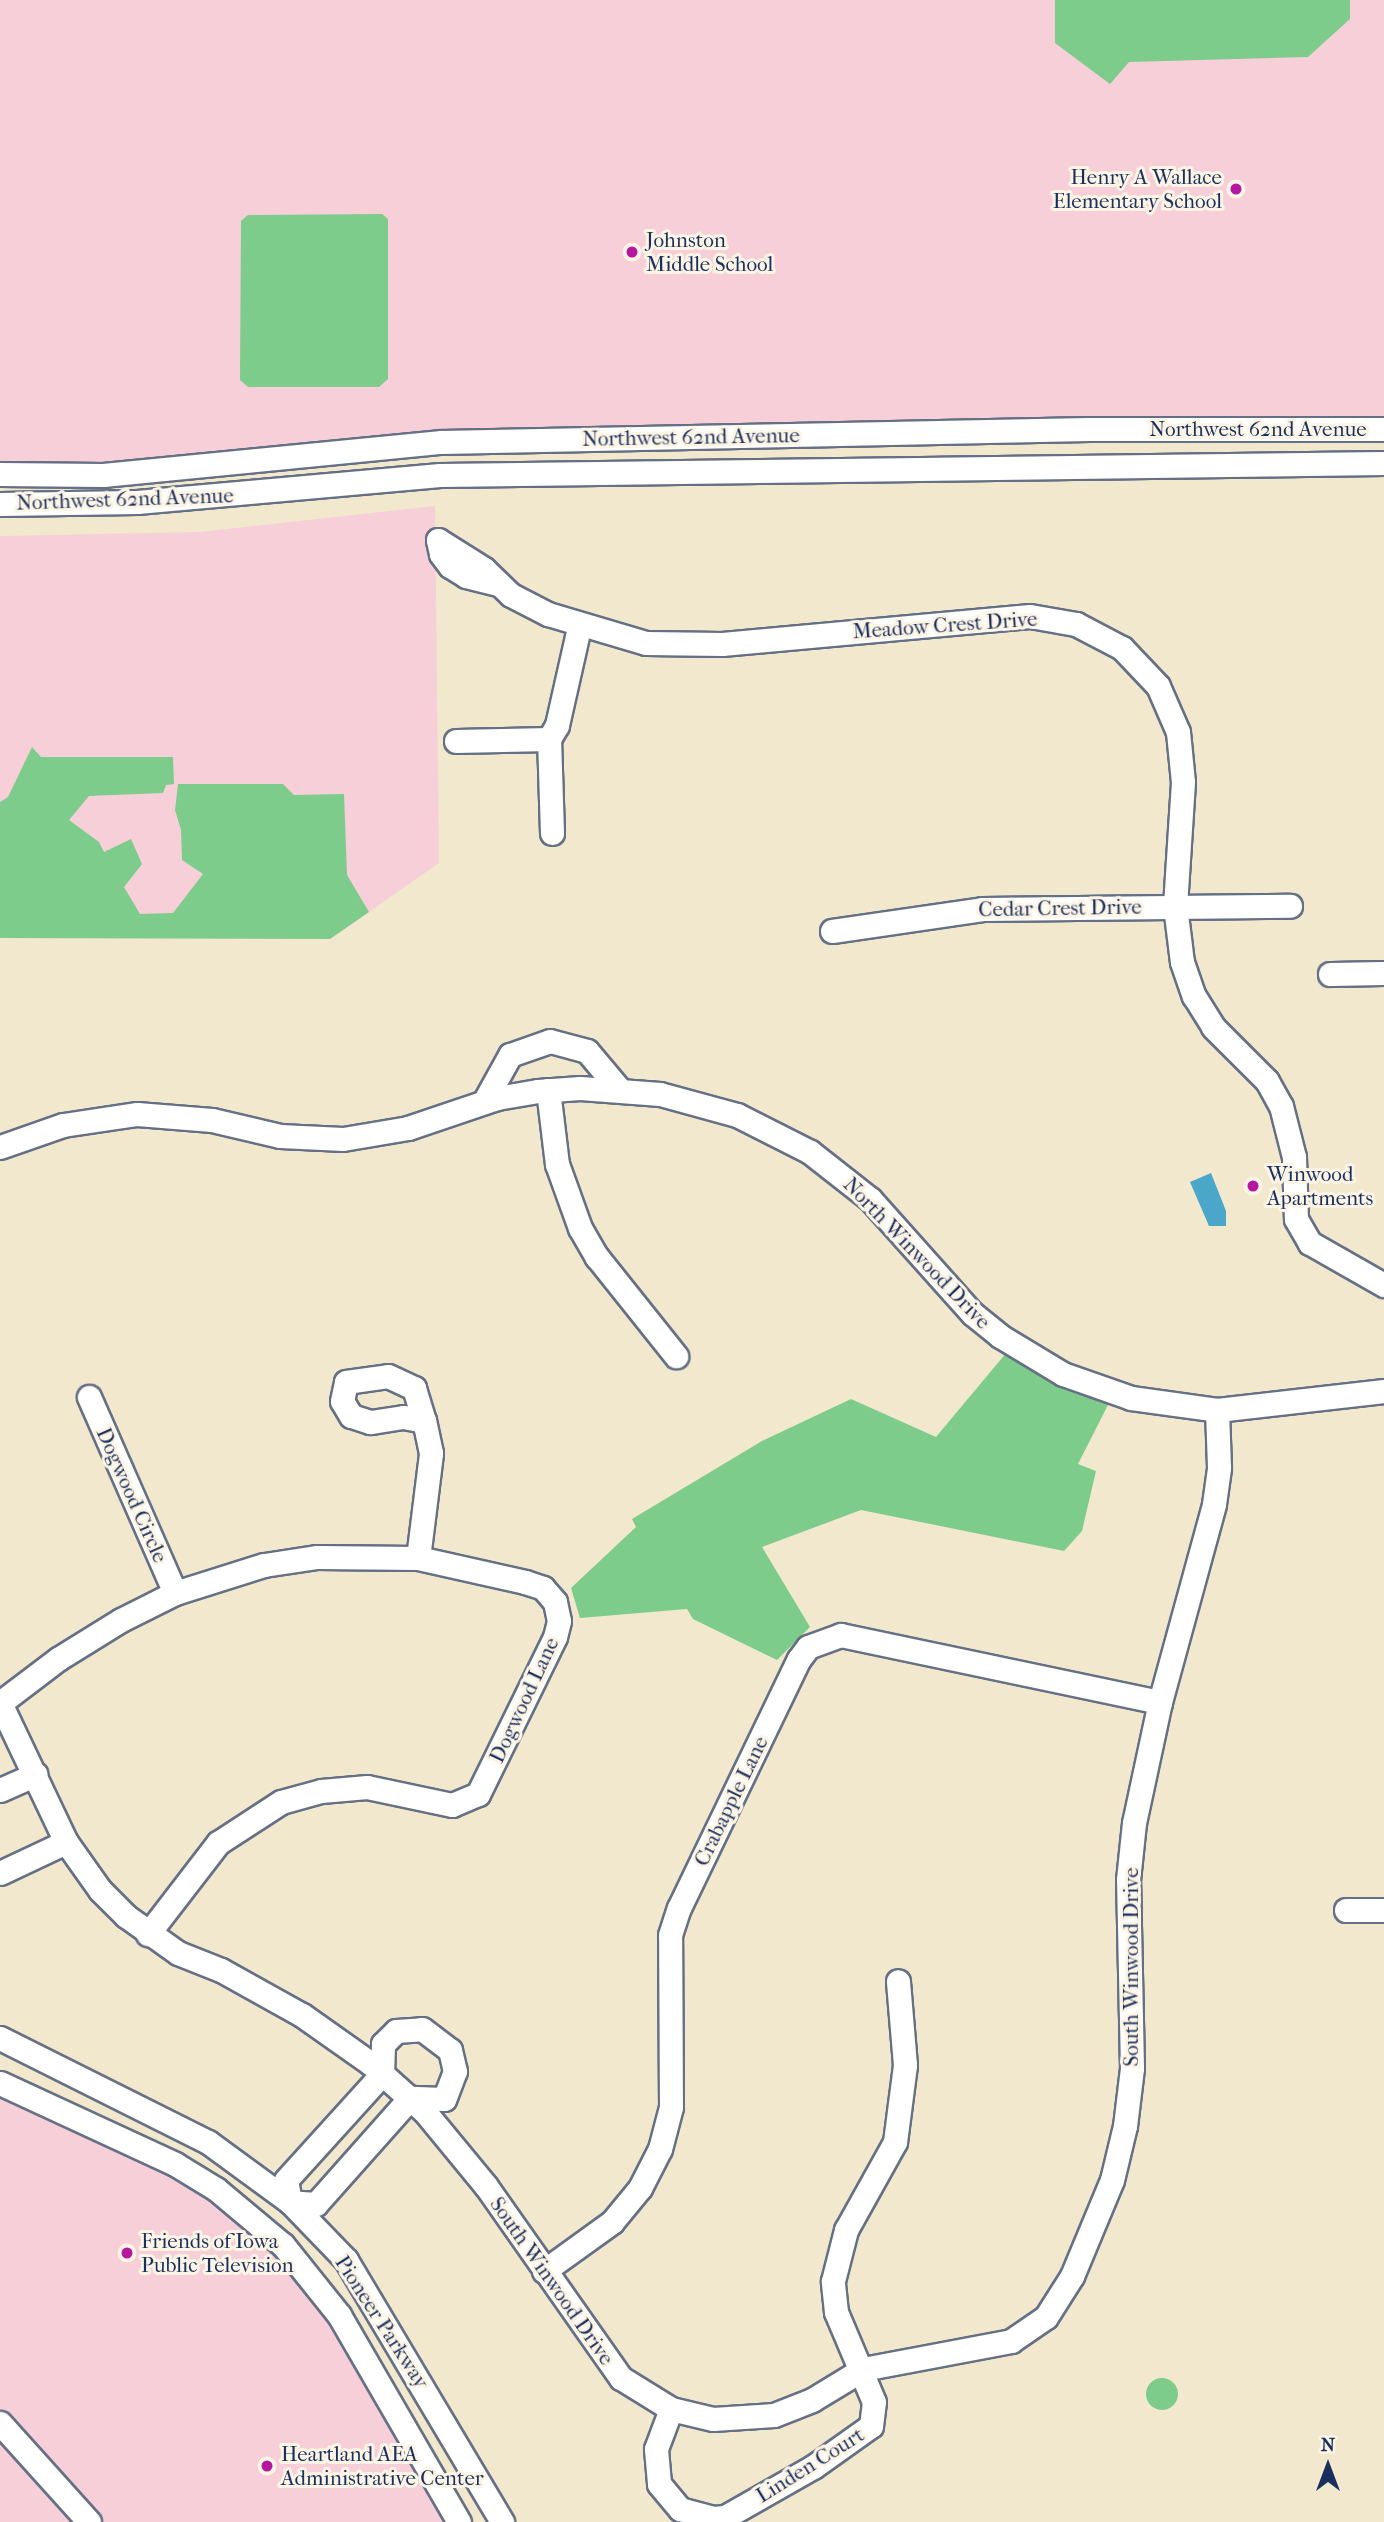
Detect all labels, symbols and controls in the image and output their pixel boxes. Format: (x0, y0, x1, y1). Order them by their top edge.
place label: Henry A Wallace Elementary School (1053, 164, 1222, 214)
marker: Henry A Wallace Elementary School (1228, 181, 1244, 197)
place label: Johnston Middle School (646, 227, 773, 277)
marker: Johnston Middle School (624, 244, 640, 260)
street label: Northwest 62nd Avenue (1149, 416, 1367, 442)
street label: Northwest 62nd Avenue (582, 423, 800, 451)
street label: Northwest 62nd Avenue (16, 483, 234, 515)
street label: Meadow Crest Drive (852, 606, 1038, 644)
street label: Cedar Crest Drive (978, 894, 1142, 922)
place label: Winwood Apartments (1267, 1161, 1373, 1211)
street label: North Winwood Drive (838, 1172, 996, 1334)
marker: Winwood Apartments (1245, 1178, 1261, 1194)
street label: Dogwood Circle (91, 1424, 173, 1566)
street label: Dogwood Lane (484, 1633, 564, 1767)
street label: Crabapple Lane (689, 1732, 773, 1870)
street label: South Winwood Drive (1118, 1867, 1144, 2067)
street label: South Winwood Drive (485, 2192, 619, 2370)
place label: Friends of Iowa Public Television (141, 2228, 294, 2278)
marker: Friends of Iowa Public Television (119, 2245, 135, 2261)
street label: Pioneer Parkway (330, 2251, 434, 2393)
street label: Linden Court (751, 2422, 869, 2508)
north arrow (1293, 2431, 1363, 2501)
text: N (1321, 2434, 1335, 2456)
place label: Heartland AEA Administrative Center (281, 2441, 484, 2491)
marker: Heartland AEA Administrative Center (259, 2458, 275, 2474)

